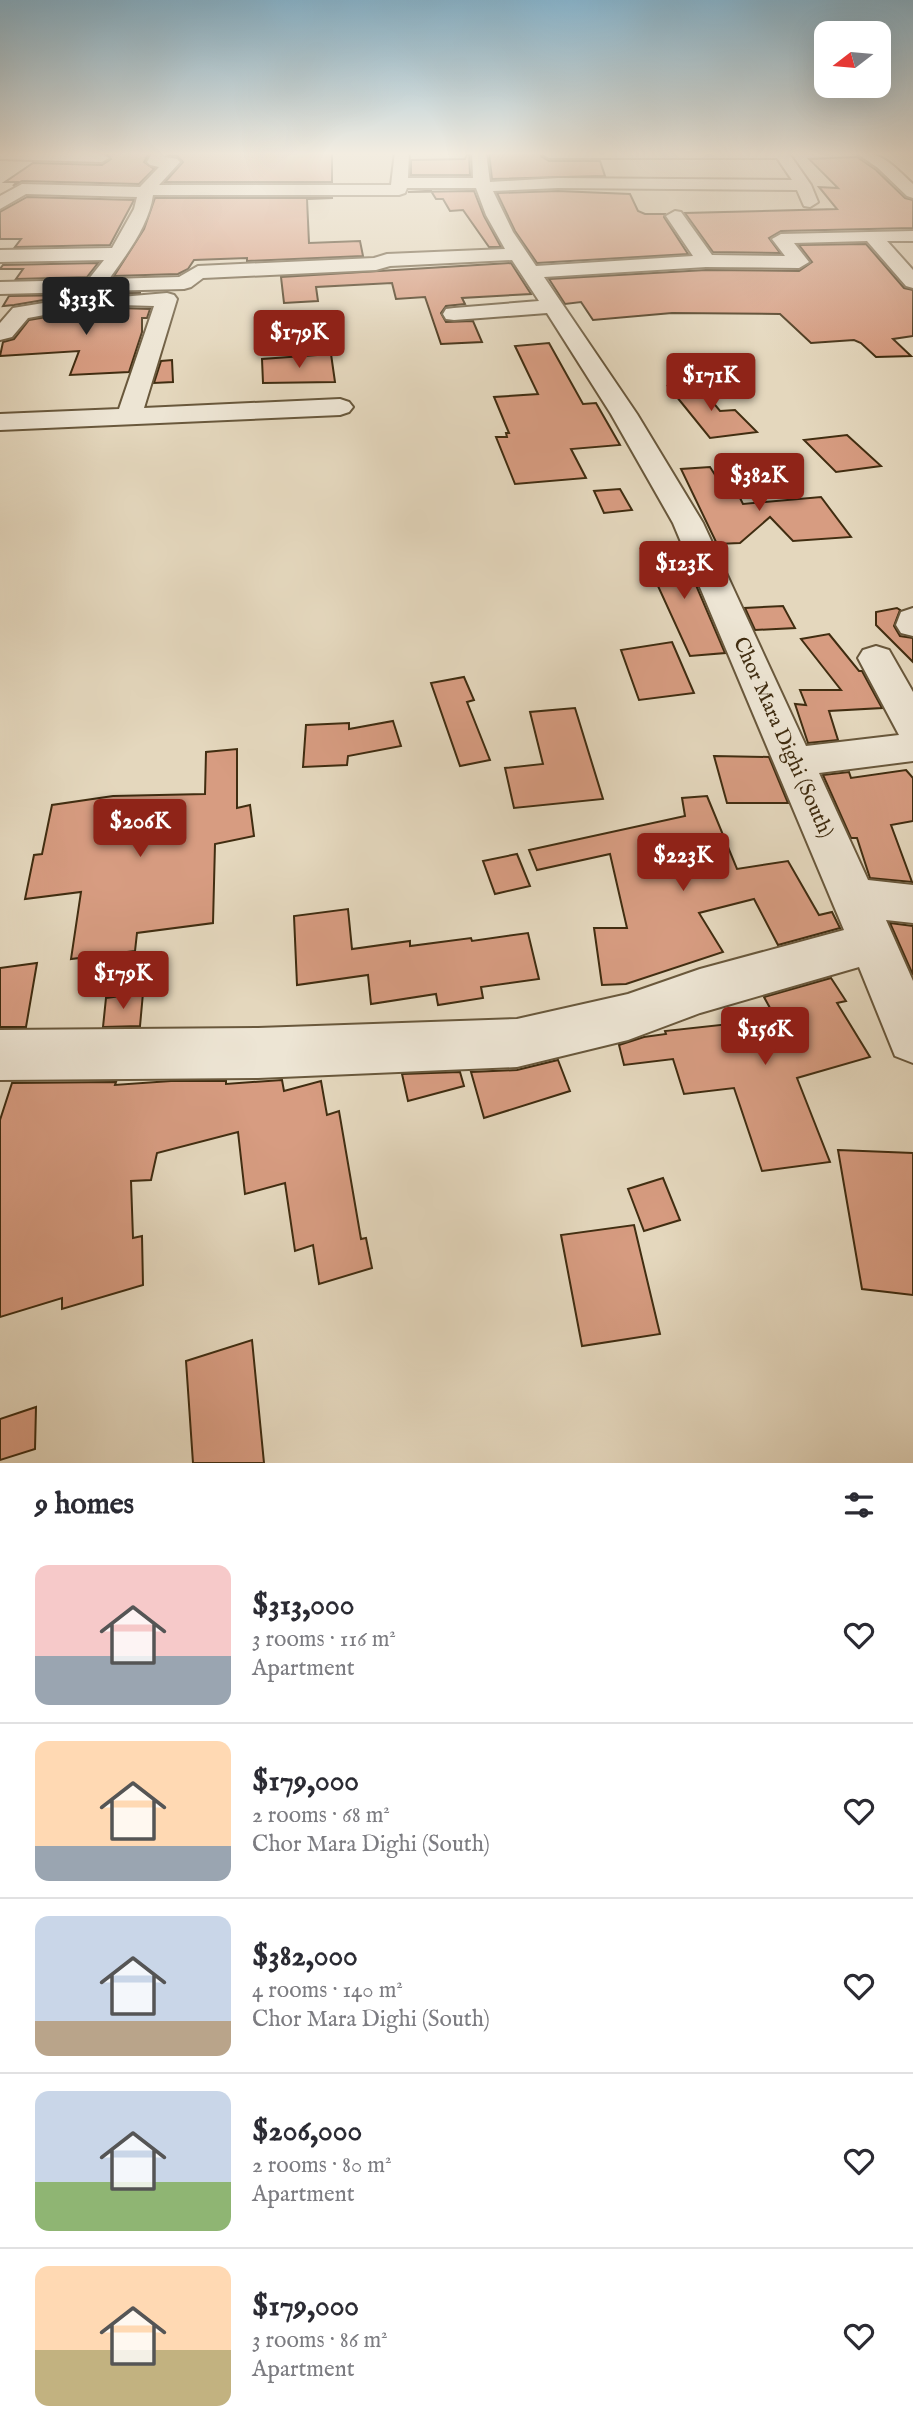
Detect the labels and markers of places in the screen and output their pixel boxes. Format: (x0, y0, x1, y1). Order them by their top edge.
pin: $313K (37, 278, 135, 337)
pin: $179K (250, 310, 348, 370)
pin: $171K (662, 354, 760, 413)
pin: $382K (710, 454, 808, 513)
pin: $123K (635, 542, 733, 601)
pin: $206K (91, 800, 189, 859)
pin: $223K (634, 834, 732, 893)
pin: $179K (74, 951, 172, 1011)
pin: $156K (716, 1007, 814, 1067)

